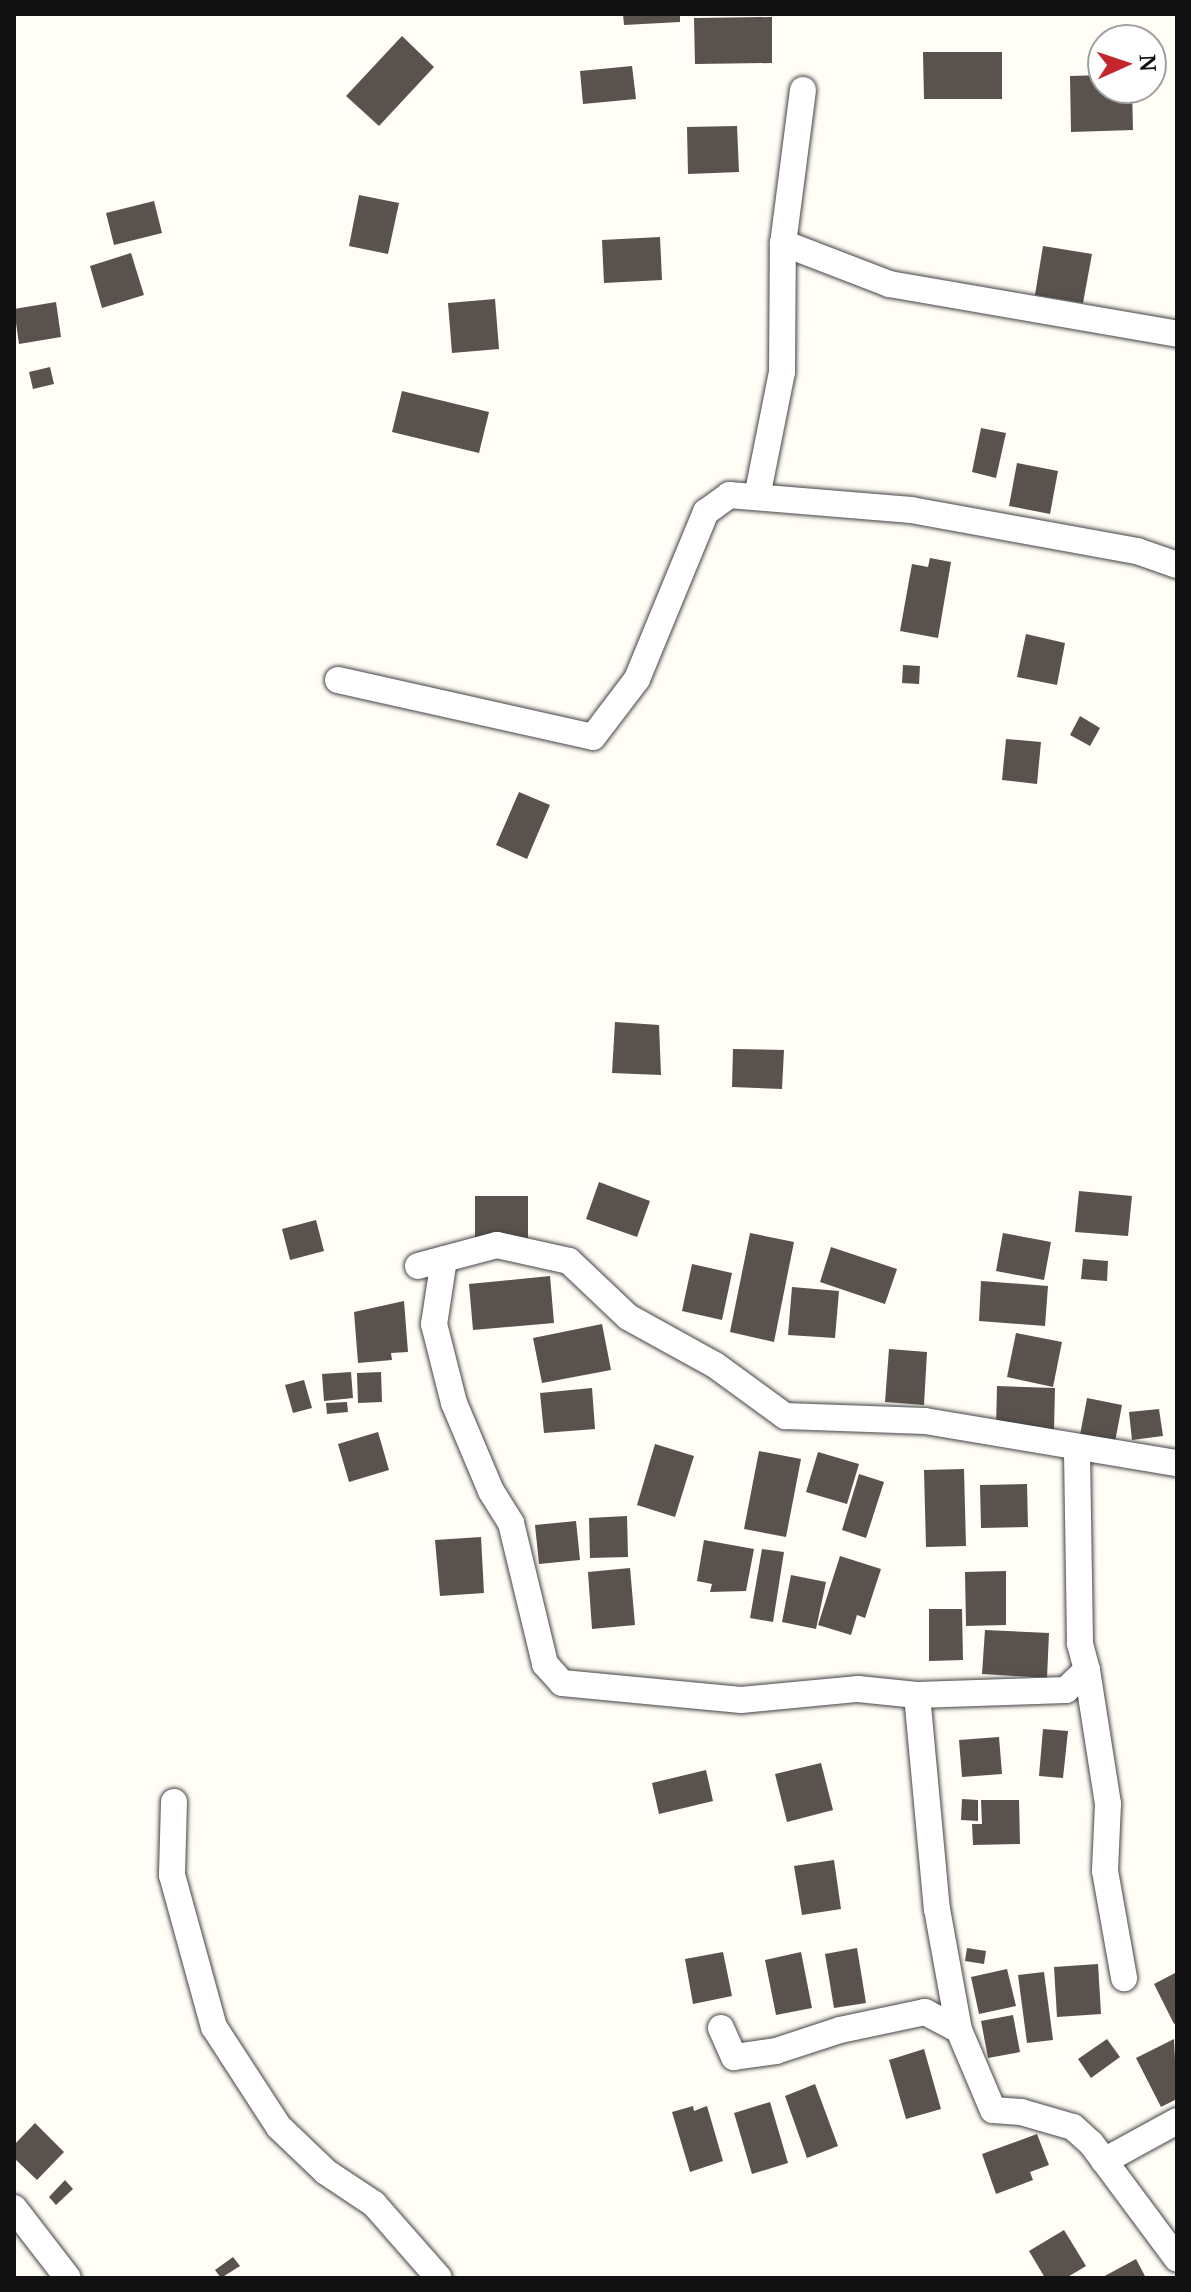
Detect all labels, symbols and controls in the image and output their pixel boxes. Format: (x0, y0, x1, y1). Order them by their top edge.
north arrow (1087, 24, 1167, 104)
text: N (1134, 53, 1164, 72)

